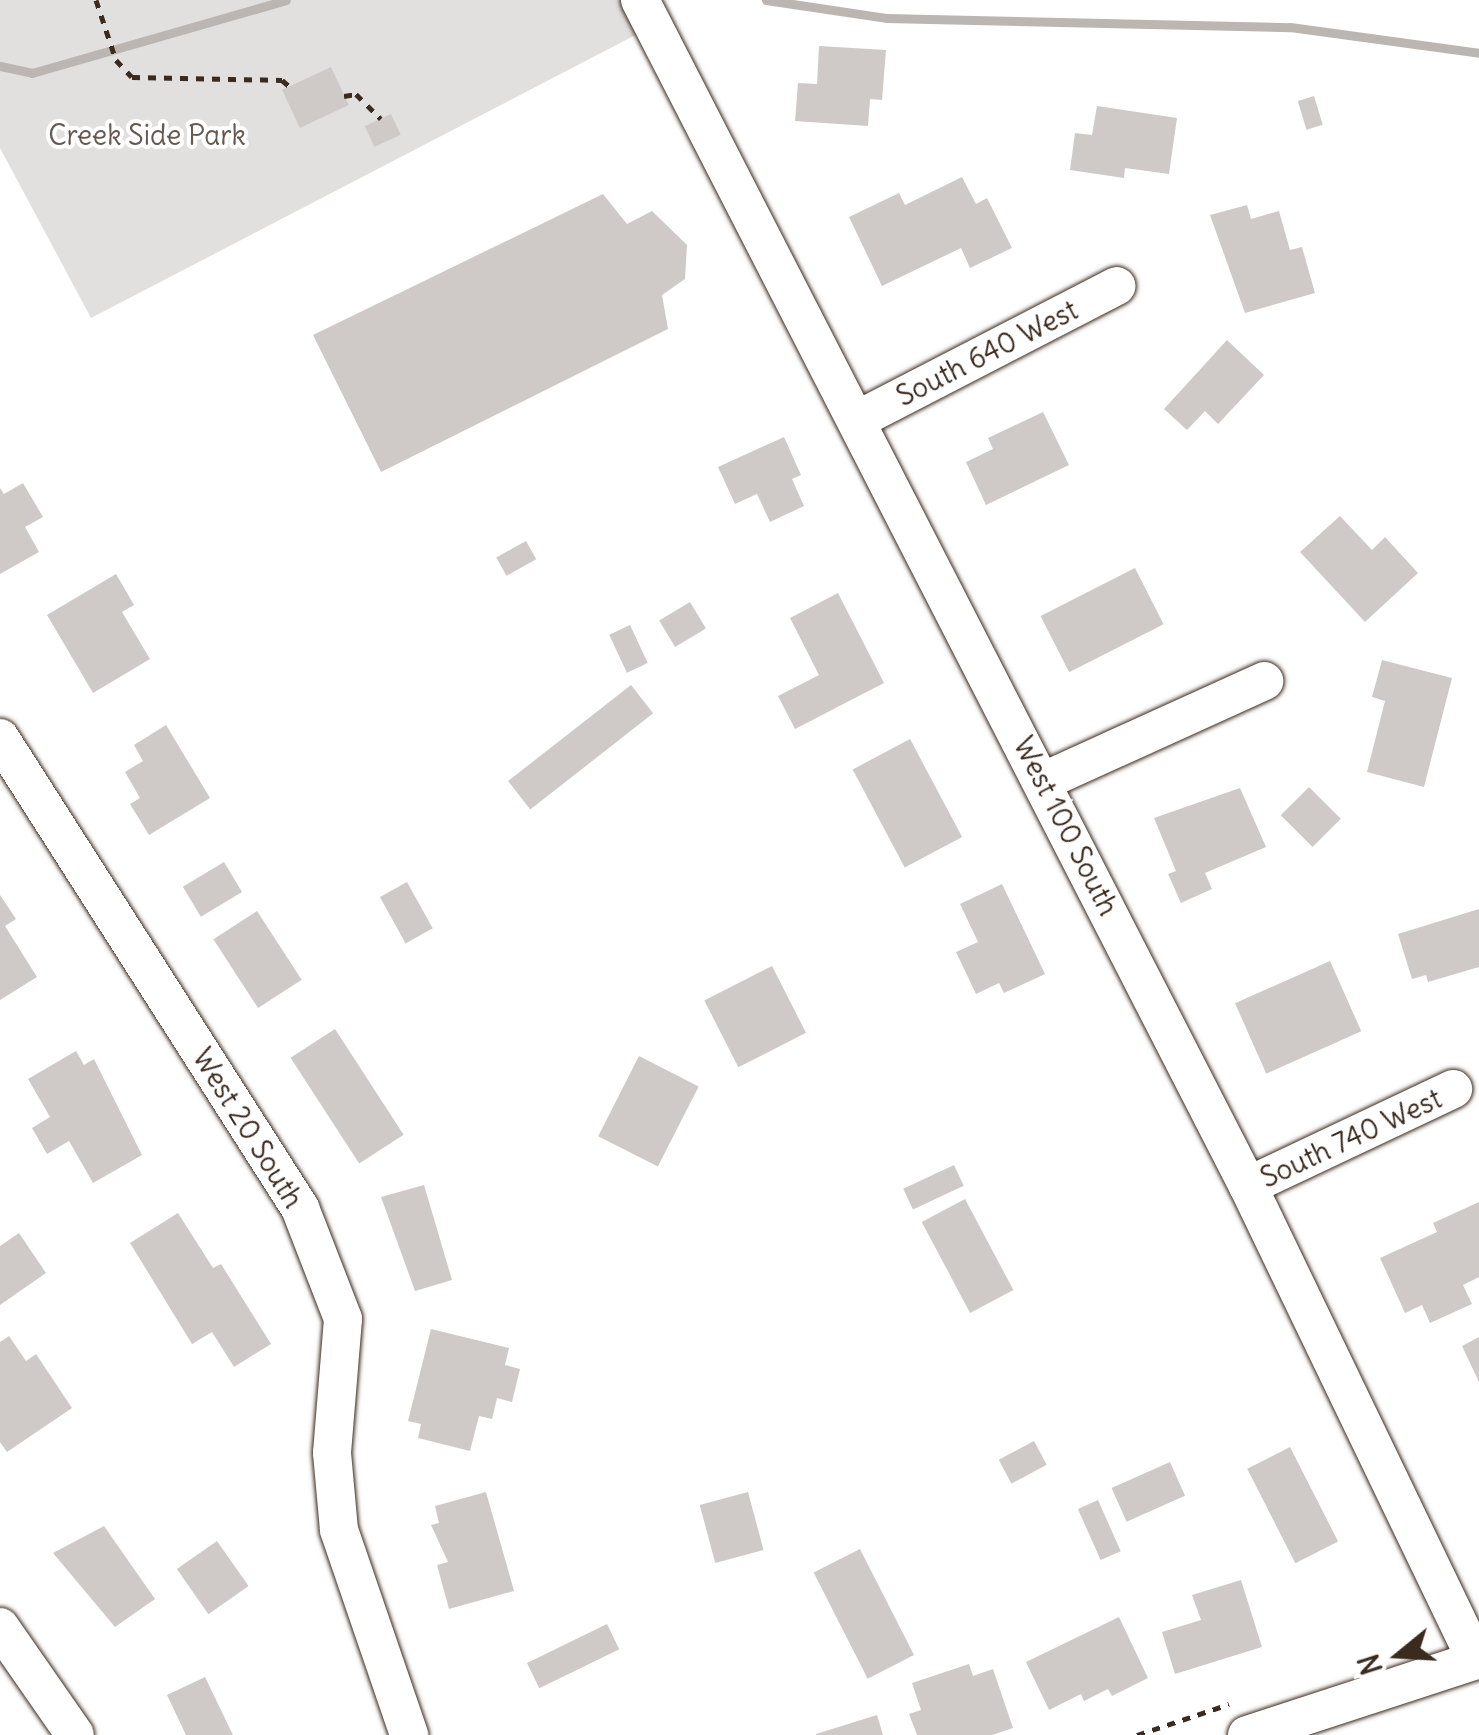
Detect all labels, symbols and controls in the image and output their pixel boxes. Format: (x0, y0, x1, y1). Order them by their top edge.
park label: Creek Side Park (48, 118, 246, 152)
street label: South 640 West (891, 293, 1083, 413)
street label: West 100 South (1006, 731, 1126, 921)
street label: West 20 South (186, 1042, 310, 1214)
street label: South 740 West (1255, 1081, 1447, 1195)
north arrow (1349, 1605, 1449, 1705)
text: N (1350, 1650, 1391, 1679)

